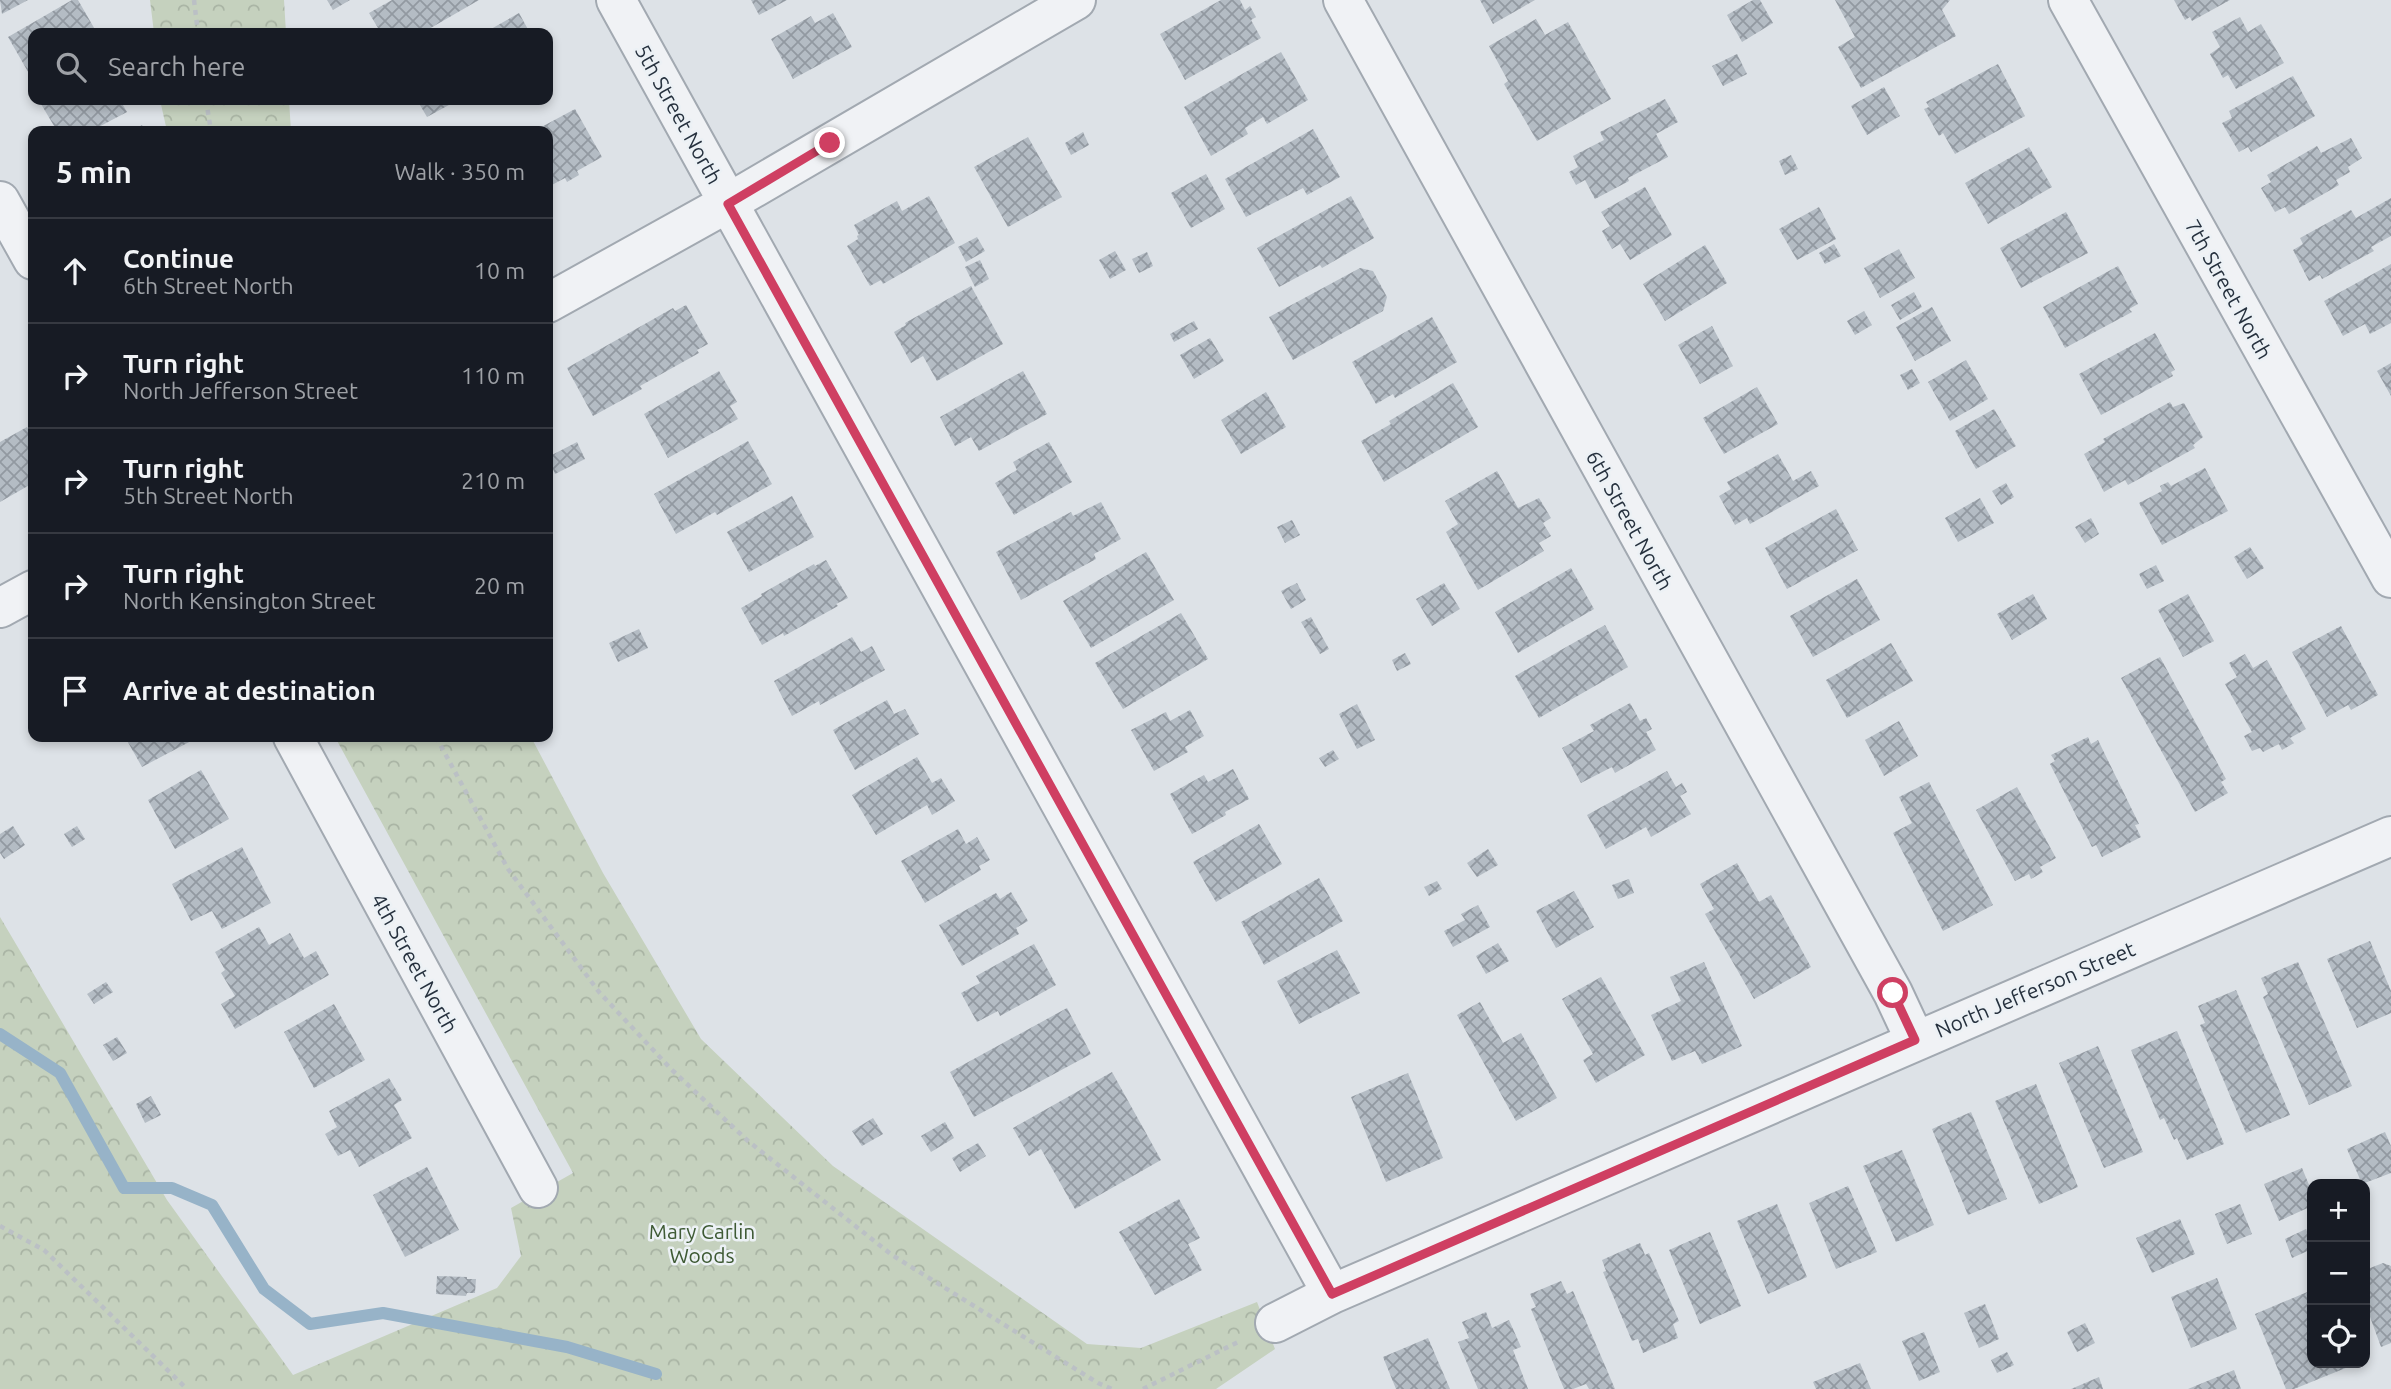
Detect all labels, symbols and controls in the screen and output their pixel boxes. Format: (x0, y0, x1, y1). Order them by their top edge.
search box (28, 28, 553, 105)
street label: 5th Street North (631, 40, 727, 188)
icon: search (52, 48, 90, 86)
text: Search here (108, 52, 245, 81)
route end (814, 127, 845, 158)
text: 5 min (56, 155, 132, 189)
text: Walk · 350 m (394, 159, 525, 184)
street label: 7th Street North (2181, 215, 2277, 363)
text: Continue (123, 244, 234, 273)
icon: ahead (56, 252, 94, 290)
text: 10 m (474, 258, 525, 283)
text: 6th Street North (123, 273, 294, 298)
text: Turn right (123, 349, 244, 378)
icon: right (56, 357, 94, 395)
text: 110 m (461, 363, 525, 388)
text: North Jefferson Street (123, 378, 358, 403)
street label: 6th Street North (1582, 446, 1678, 594)
text: Turn right (123, 454, 244, 483)
icon: right (56, 462, 94, 500)
text: 210 m (461, 468, 525, 493)
text: 5th Street North (123, 483, 294, 508)
text: Turn right (123, 559, 244, 588)
icon: right (56, 567, 94, 605)
text: 20 m (474, 573, 525, 598)
text: North Kensington Street (123, 588, 376, 613)
icon: arrive (56, 672, 94, 710)
text: Arrive at destination (123, 676, 376, 705)
street label: 4th Street North (367, 889, 463, 1037)
street label: North Jefferson Street (1932, 936, 2138, 1042)
route start (1877, 977, 1908, 1008)
map controls (2307, 1179, 2370, 1368)
button: + (2307, 1179, 2370, 1242)
park label: Mary Carlin Woods (649, 1219, 755, 1267)
button: − (2307, 1242, 2370, 1305)
button: locate (2307, 1305, 2370, 1368)

